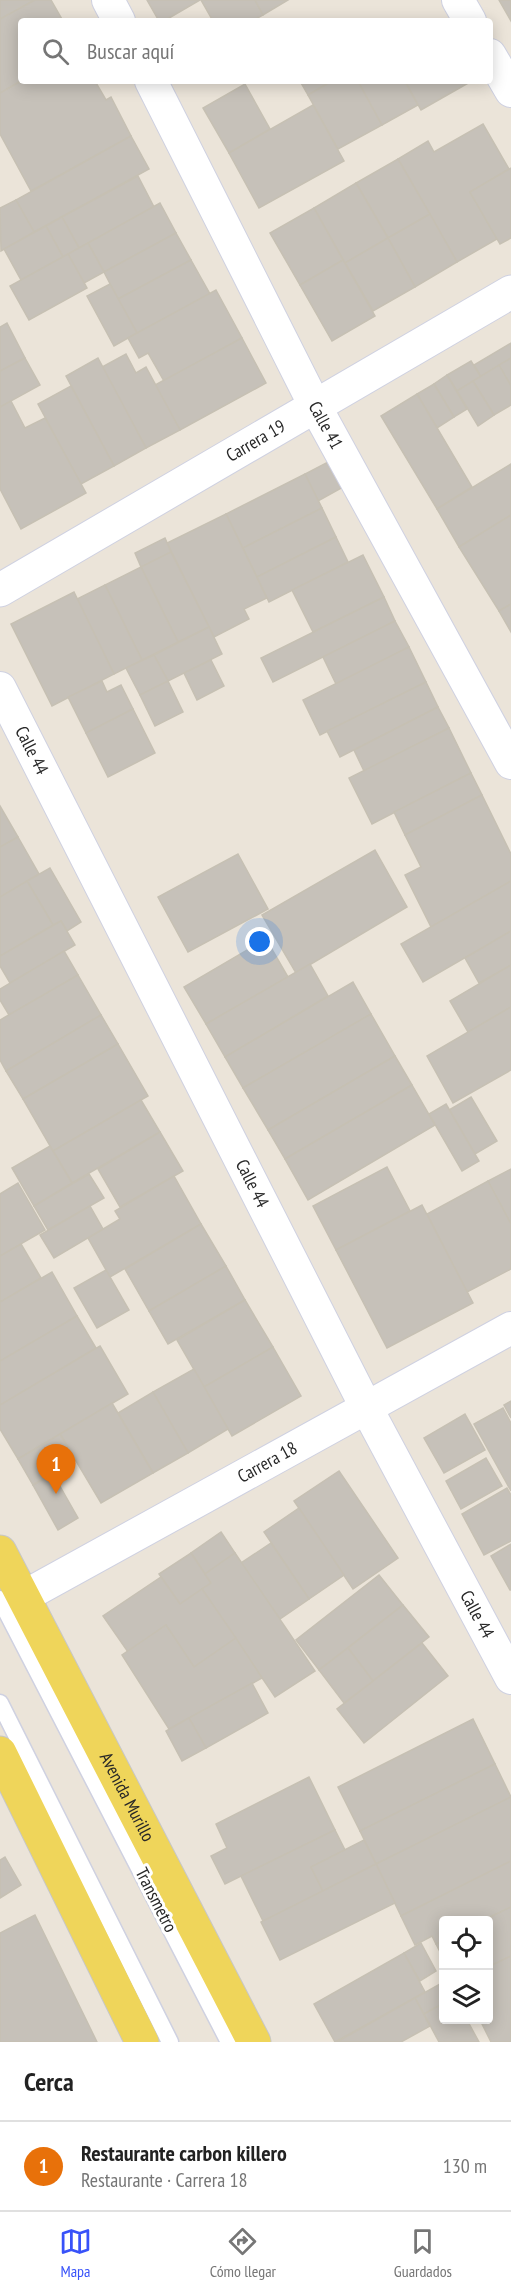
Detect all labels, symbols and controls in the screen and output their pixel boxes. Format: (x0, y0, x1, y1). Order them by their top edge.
search box (18, 18, 493, 84)
icon: search (39, 35, 72, 68)
text: Buscar aquí (87, 37, 174, 65)
street label: Calle 41 (304, 397, 348, 453)
street label: Carrera 19 (222, 414, 289, 467)
street label: Calle 44 (10, 722, 54, 778)
your location (245, 927, 274, 956)
street label: Calle 44 (231, 1155, 275, 1211)
street label: Carrera 18 (233, 1436, 301, 1488)
pin: 1 (36, 1444, 76, 1494)
street label: Calle 44 (455, 1586, 500, 1642)
street label: Avenida Murillo (95, 1748, 160, 1846)
street label: Transmetro (130, 1864, 183, 1936)
map controls (439, 1916, 493, 2024)
button: locate (439, 1916, 493, 1970)
button: layers (439, 1970, 493, 2024)
text: Cerca (24, 2065, 74, 2098)
text: Restaurante carbon killero (81, 2139, 287, 2167)
text: 1 (39, 2153, 48, 2179)
text: 130 m (443, 2153, 487, 2179)
text: Restaurante · Carrera 18 (81, 2167, 247, 2193)
tab: Mapa (59, 2225, 92, 2281)
tab: Cómo llegar (210, 2225, 276, 2281)
tab: Guardados (394, 2225, 452, 2281)

